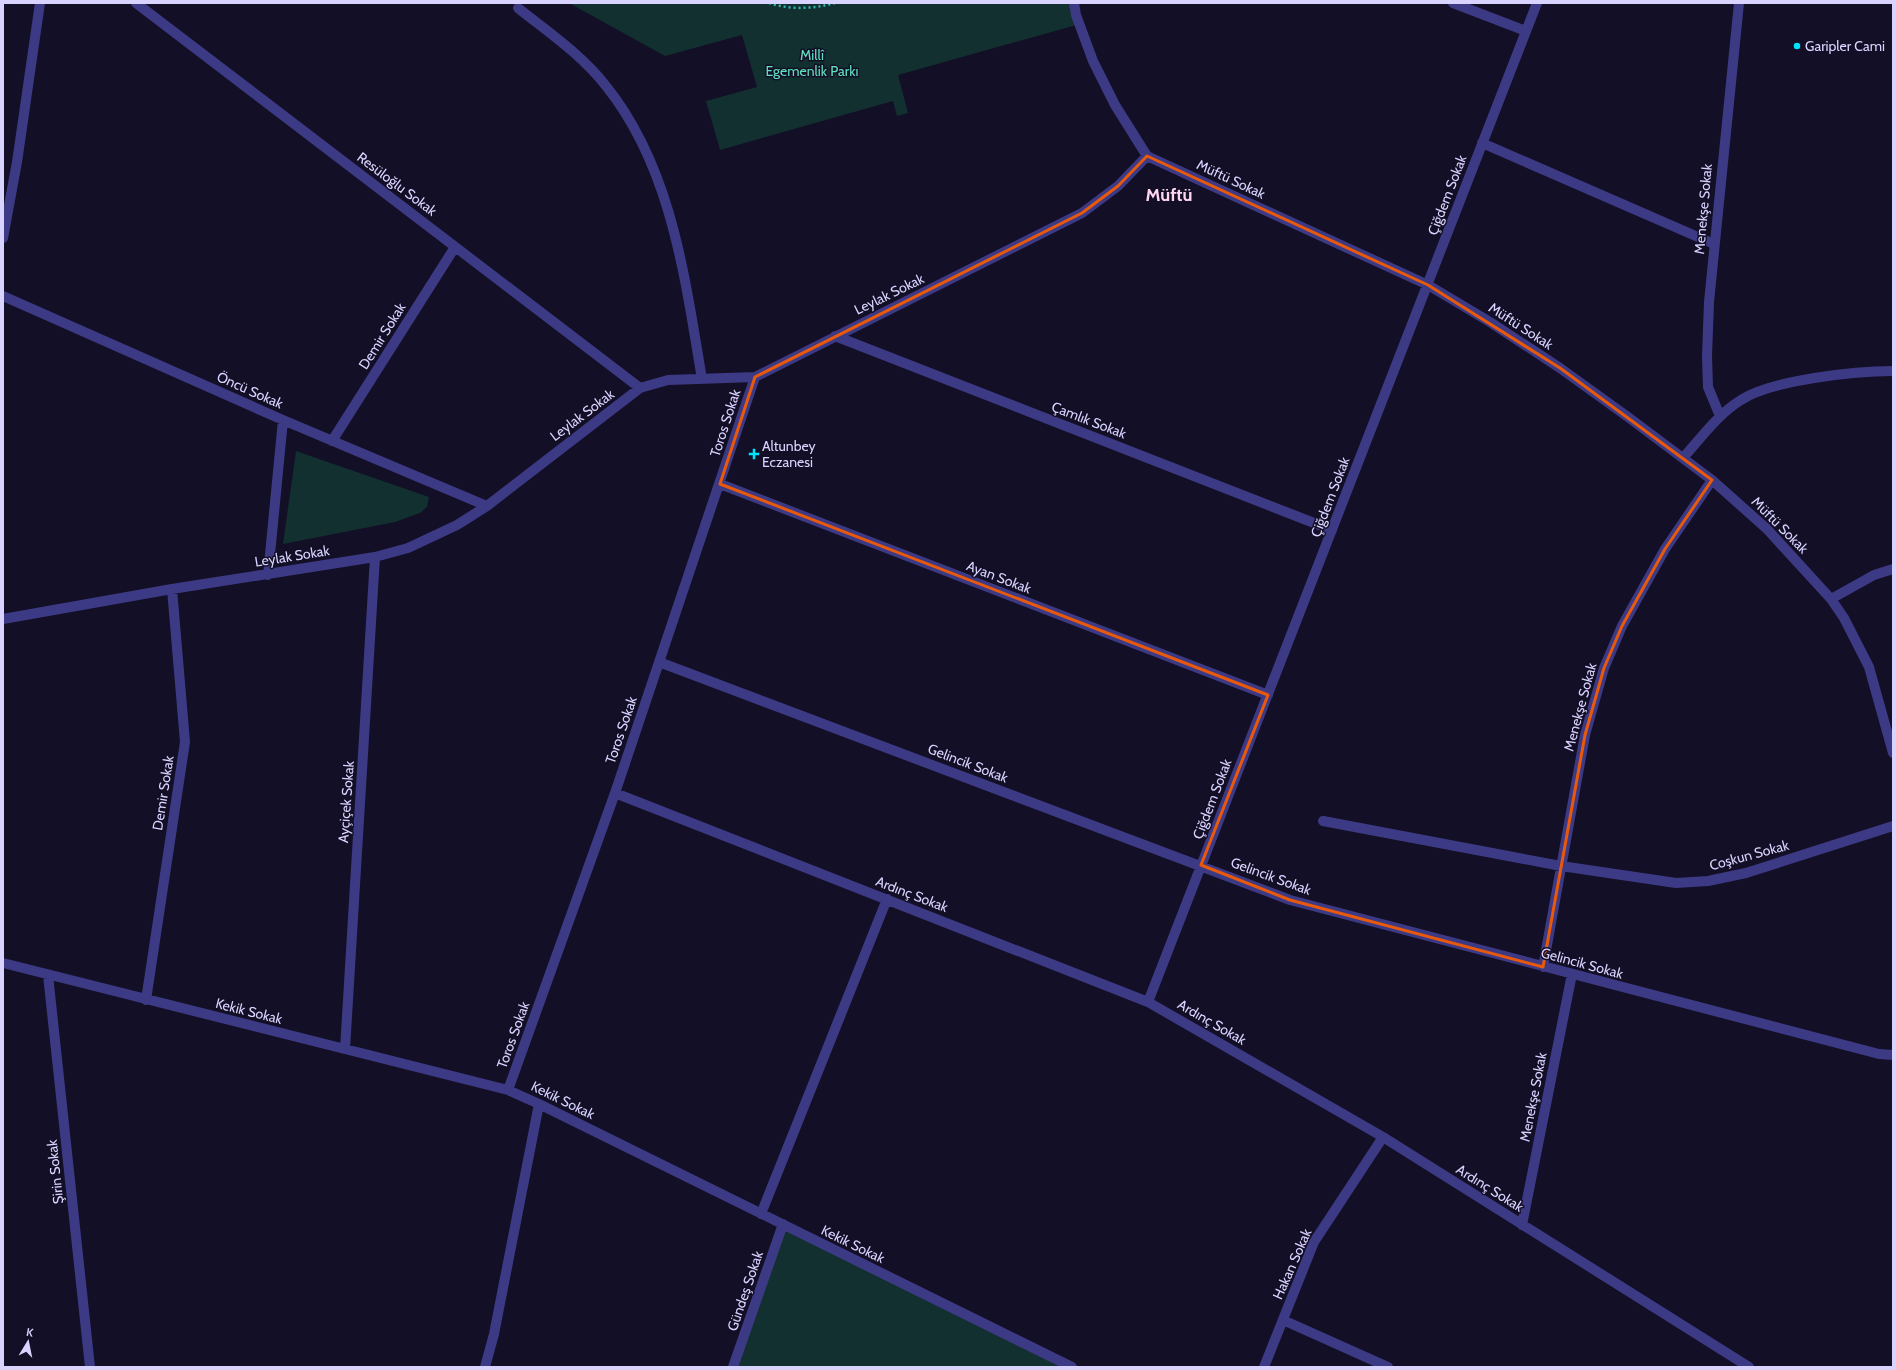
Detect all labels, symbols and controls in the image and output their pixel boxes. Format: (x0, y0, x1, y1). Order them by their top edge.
place label: Garipler Cami (1805, 37, 1885, 55)
marker: Garipler Cami (1792, 41, 1802, 51)
park label: Millî Egemenlik Parkı (766, 46, 858, 80)
street label: Resüloğlu Sokak (354, 148, 441, 220)
street label: Çiğdem Sokak (1423, 152, 1471, 238)
street label: Müftü Sokak (1194, 155, 1269, 203)
street label: Menekşe Sokak (1690, 162, 1716, 255)
district label: Müftü (1146, 184, 1192, 206)
street label: Leylak Sokak (851, 269, 928, 319)
street label: Müftü Sokak (1485, 298, 1557, 354)
street label: Demir Sokak (354, 299, 410, 373)
street label: Öncü Sokak (214, 367, 286, 413)
street label: Leylak Sokak (546, 385, 618, 445)
street label: Toros Sokak (706, 386, 745, 459)
street label: Çamlık Sokak (1049, 398, 1129, 443)
place label: Altunbey Eczanesi (762, 437, 816, 471)
marker: Altunbey Eczanesi (749, 449, 759, 459)
street label: Çiğdem Sokak (1306, 454, 1354, 540)
street label: Müftü Sokak (1748, 493, 1813, 558)
street label: Leylak Sokak (253, 541, 331, 571)
street label: Ayan Sokak (964, 556, 1035, 598)
street label: Menekşe Sokak (1560, 660, 1601, 753)
street label: Toros Sokak (601, 693, 641, 766)
street label: Gelincik Sokak (925, 739, 1011, 787)
street label: Demir Sokak (148, 754, 178, 832)
street label: Çiğdem Sokak (1188, 756, 1236, 842)
street label: Ayçiçek Sokak (334, 760, 358, 844)
street label: Coşkun Sokak (1707, 836, 1791, 874)
street label: Gelincik Sokak (1228, 853, 1314, 899)
street label: Ardınç Sokak (873, 872, 951, 916)
street label: Gelincik Sokak (1539, 943, 1626, 983)
street label: Kekik Sokak (214, 994, 285, 1028)
street label: Ardınç Sokak (1175, 995, 1250, 1049)
street label: Toros Sokak (493, 998, 534, 1071)
street label: Menekşe Sokak (1515, 1050, 1551, 1143)
street label: Kekik Sokak (528, 1077, 598, 1123)
street label: Şirin Sokak (43, 1138, 67, 1205)
street label: Ardınç Sokak (1453, 1160, 1528, 1216)
street label: Kekik Sokak (818, 1221, 888, 1267)
street label: Hakan Sokak (1268, 1225, 1316, 1302)
street label: Gündeş Sokak (723, 1248, 767, 1333)
north arrow (8, 1322, 48, 1362)
text: K (25, 1325, 34, 1340)

